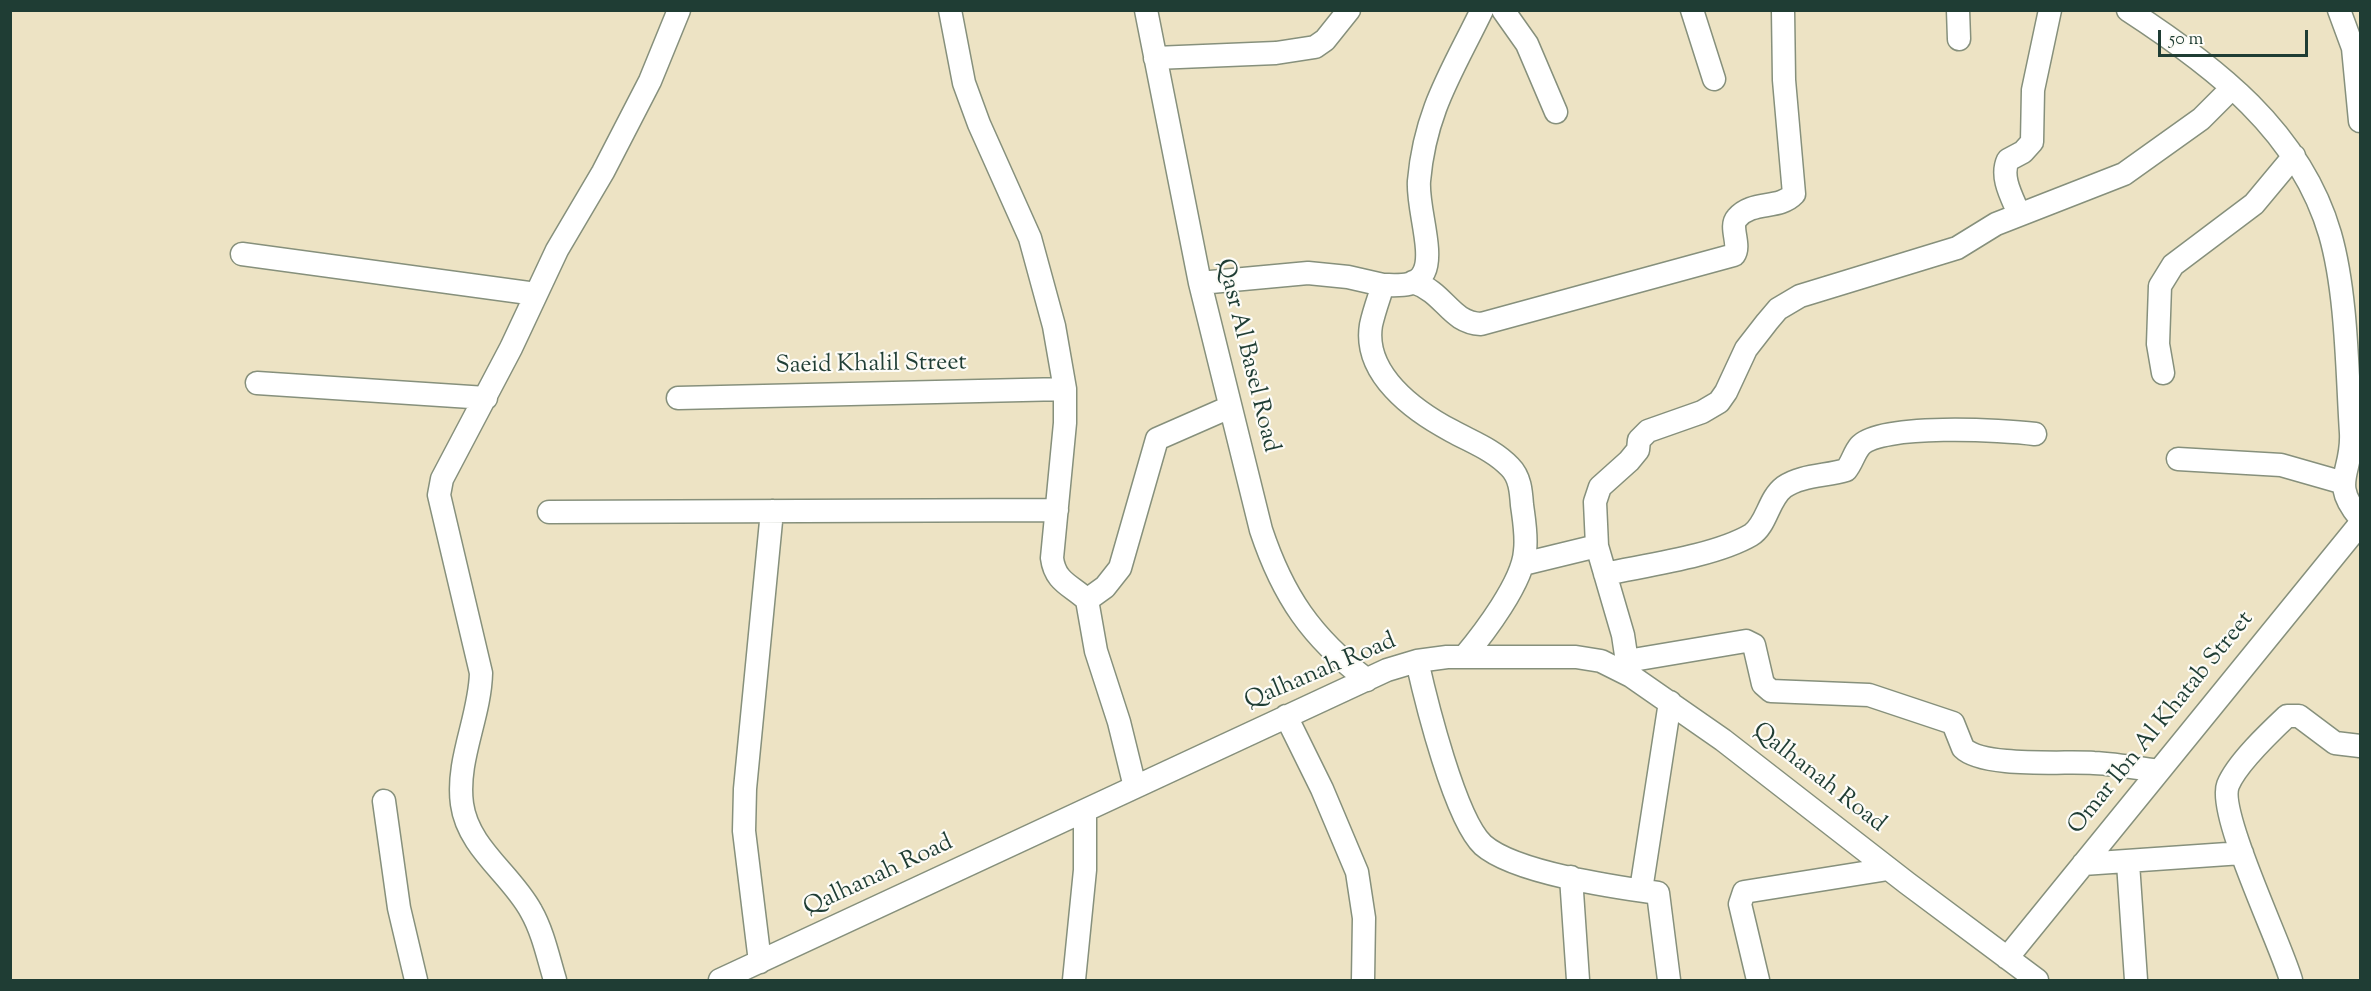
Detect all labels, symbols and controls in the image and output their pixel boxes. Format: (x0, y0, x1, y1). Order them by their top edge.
scale bar (2161, 18, 2311, 56)
text: 50 m (2169, 27, 2203, 53)
street label: Qasr Al Basel Road (1208, 256, 1284, 456)
street label: Saeid Khalil Street (775, 350, 967, 382)
street label: Omar Ibn Al Khatab Street (2063, 607, 2261, 841)
street label: Qalhanah Road (1241, 628, 1401, 718)
street label: Qalhanah Road (1746, 718, 1890, 840)
street label: Qalhanah Road (800, 830, 958, 924)

